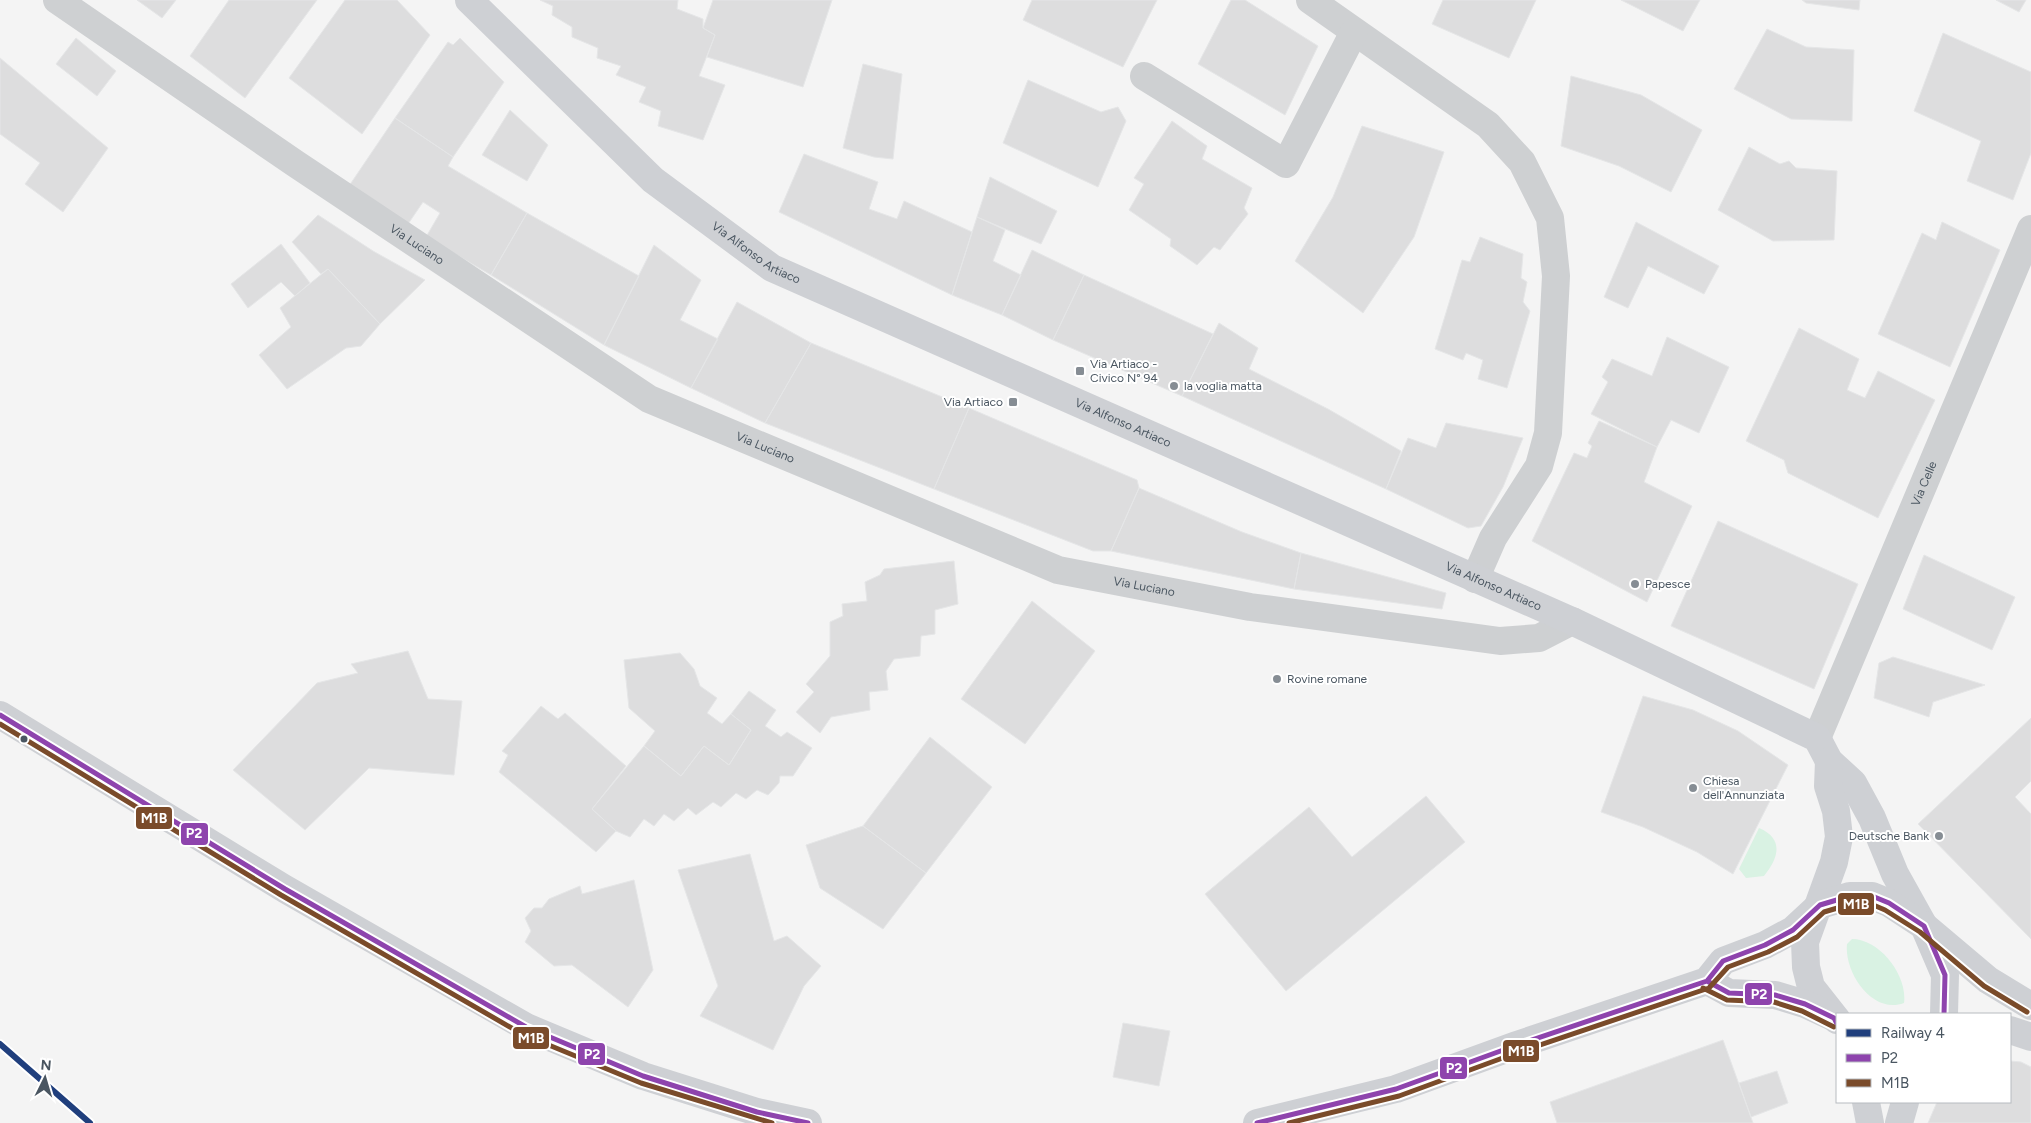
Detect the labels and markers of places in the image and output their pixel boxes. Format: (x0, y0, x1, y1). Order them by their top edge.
place label: Via Artiaco - Civico N° 94 (1090, 357, 1158, 385)
marker: Via Artiaco - Civico N° 94 (1074, 365, 1086, 377)
place label: la voglia matta (1184, 379, 1262, 393)
marker: la voglia matta (1168, 380, 1180, 392)
place label: Via Artiaco (944, 395, 1003, 409)
marker: Via Artiaco (1007, 396, 1019, 408)
place label: Papesce (1645, 577, 1691, 591)
marker: Papesce (1629, 578, 1641, 590)
place label: Rovine romane (1287, 672, 1368, 686)
marker: Rovine romane (1271, 673, 1283, 685)
unlabelled marker (19, 734, 29, 744)
place label: Chiesa dell'Annunziata (1703, 774, 1785, 802)
marker: Chiesa dell'Annunziata (1687, 782, 1699, 794)
place label: Deutsche Bank (1849, 829, 1929, 843)
marker: Deutsche Bank (1933, 830, 1945, 842)

